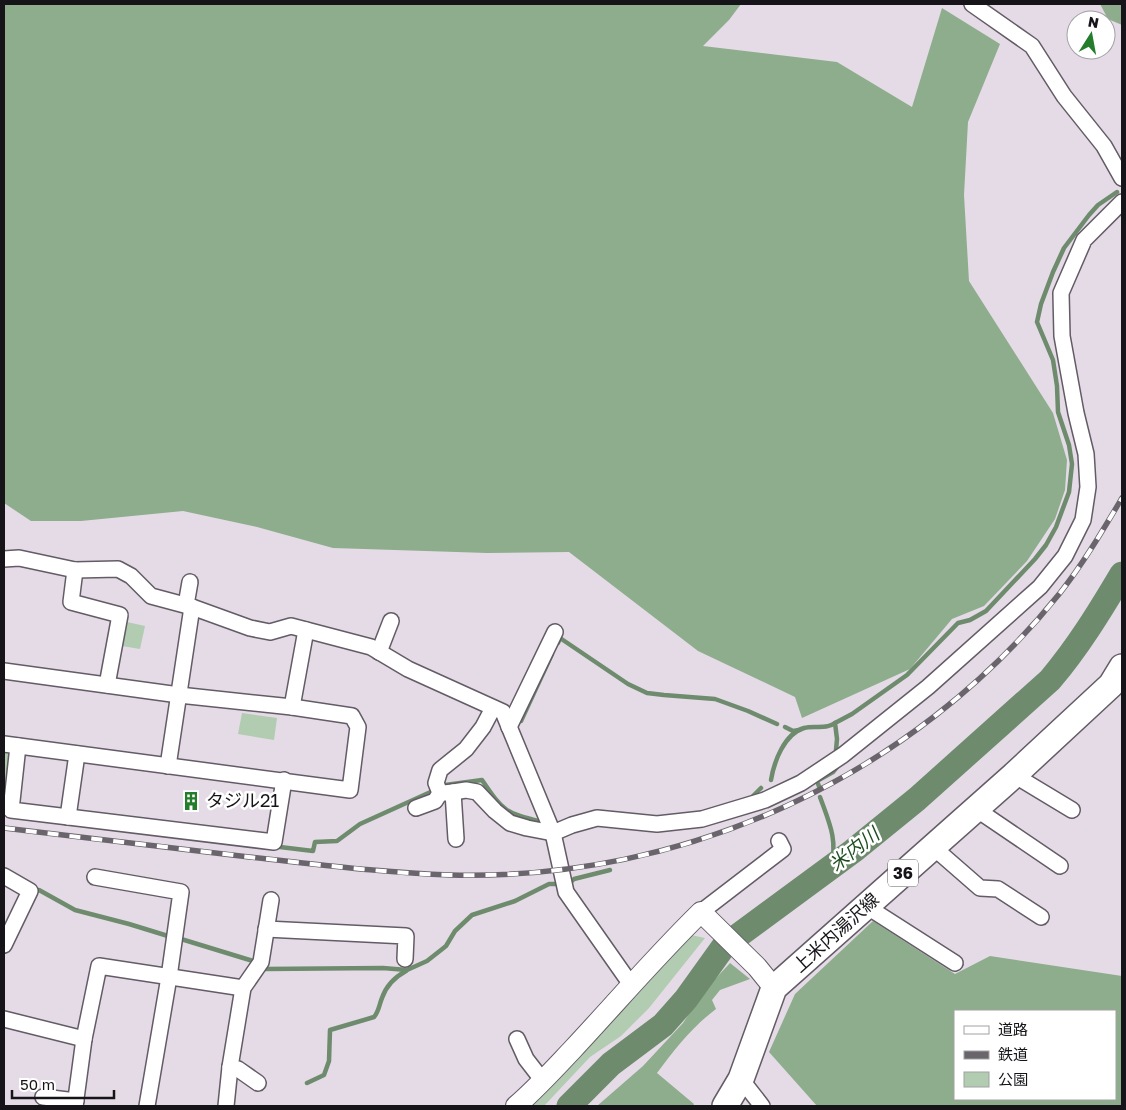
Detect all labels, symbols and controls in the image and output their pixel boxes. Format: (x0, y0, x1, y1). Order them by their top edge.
north arrow (1066, 10, 1116, 60)
text: N (1087, 12, 1100, 31)
place label: タジル21 (206, 789, 279, 811)
building icon: タジル21 (180, 790, 202, 812)
water label: 米内川 (824, 821, 885, 875)
road number: 36 (888, 860, 918, 886)
street label: 上米内湯沢線 (788, 888, 883, 977)
legend (954, 1010, 1116, 1100)
text: 道路 (998, 1020, 1028, 1038)
text: 鉄道 (998, 1045, 1028, 1063)
scale bar (12, 1068, 115, 1100)
text: 公園 (998, 1070, 1028, 1088)
text: 50 m (20, 1075, 55, 1093)

